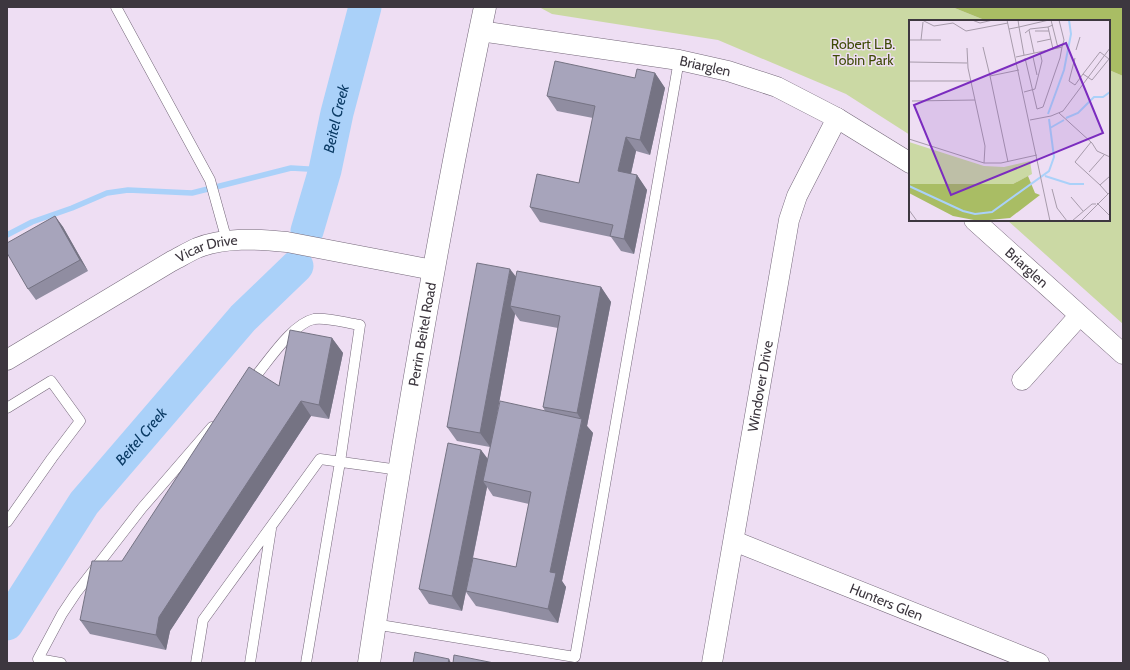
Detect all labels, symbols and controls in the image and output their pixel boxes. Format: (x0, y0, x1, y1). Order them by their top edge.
inset map (909, 20, 1110, 221)
park label: Robert L.B. Tobin Park (831, 35, 895, 69)
street label: Briarglen (678, 51, 733, 80)
water label: Beitel Creek (320, 82, 353, 155)
street label: Vicar Drive (172, 231, 238, 266)
street label: Briarglen (1001, 243, 1052, 292)
street label: Perrin Beitel Road (404, 281, 440, 388)
street label: Windover Drive (743, 339, 777, 433)
water label: Beitel Creek (112, 404, 171, 469)
street label: Hunters Glen (847, 579, 926, 625)

